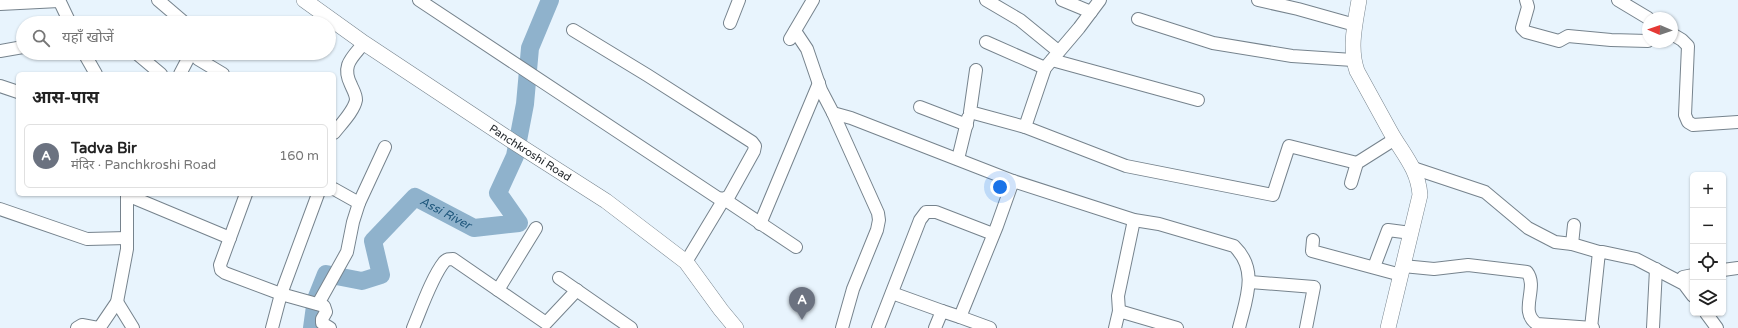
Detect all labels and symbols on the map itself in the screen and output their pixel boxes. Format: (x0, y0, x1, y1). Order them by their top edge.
north arrow (1642, 12, 1678, 48)
street label: Panchkroshi Road (487, 122, 573, 184)
your location (990, 177, 1010, 197)
water label: Assi River (418, 194, 475, 233)
pin: A (789, 287, 815, 320)

